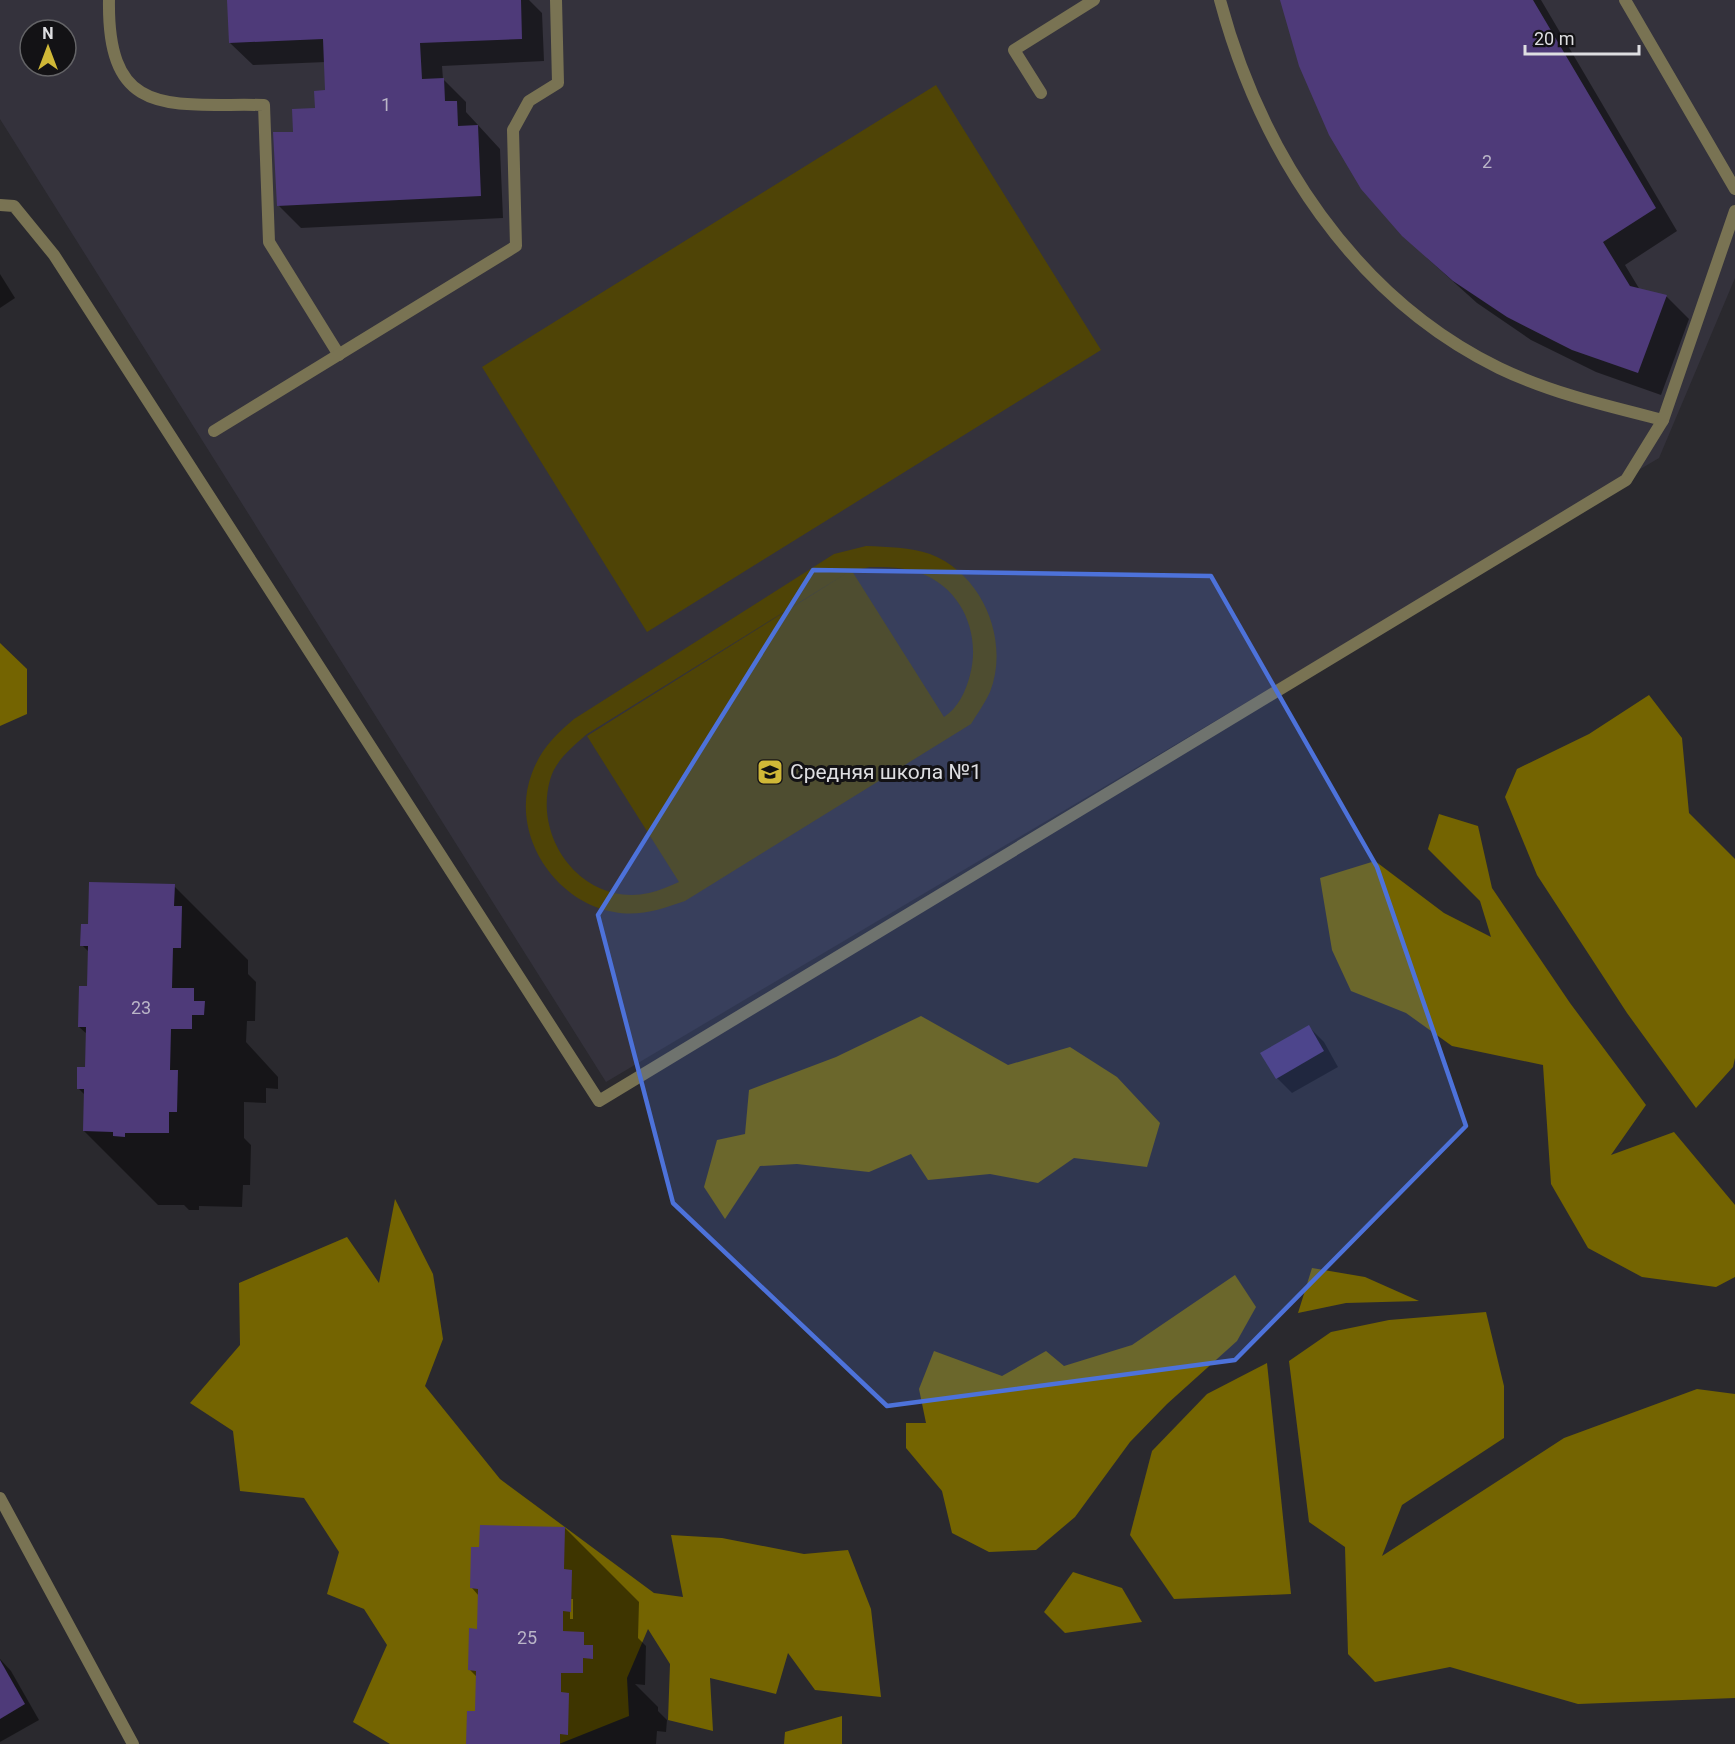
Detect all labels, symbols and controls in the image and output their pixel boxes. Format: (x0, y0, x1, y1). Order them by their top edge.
north arrow (18, 18, 78, 78)
scale bar (1525, 18, 1639, 56)
text: N (42, 24, 54, 43)
text: 20 m (1534, 28, 1574, 49)
house number: 1 (381, 94, 391, 115)
house number: 2 (1482, 151, 1492, 172)
school or university icon: Средняя школа №1 (755, 757, 785, 787)
place label: Средняя школа №1 (790, 760, 982, 784)
house number: 23 (131, 997, 151, 1018)
house number: 25 (517, 1627, 537, 1648)

